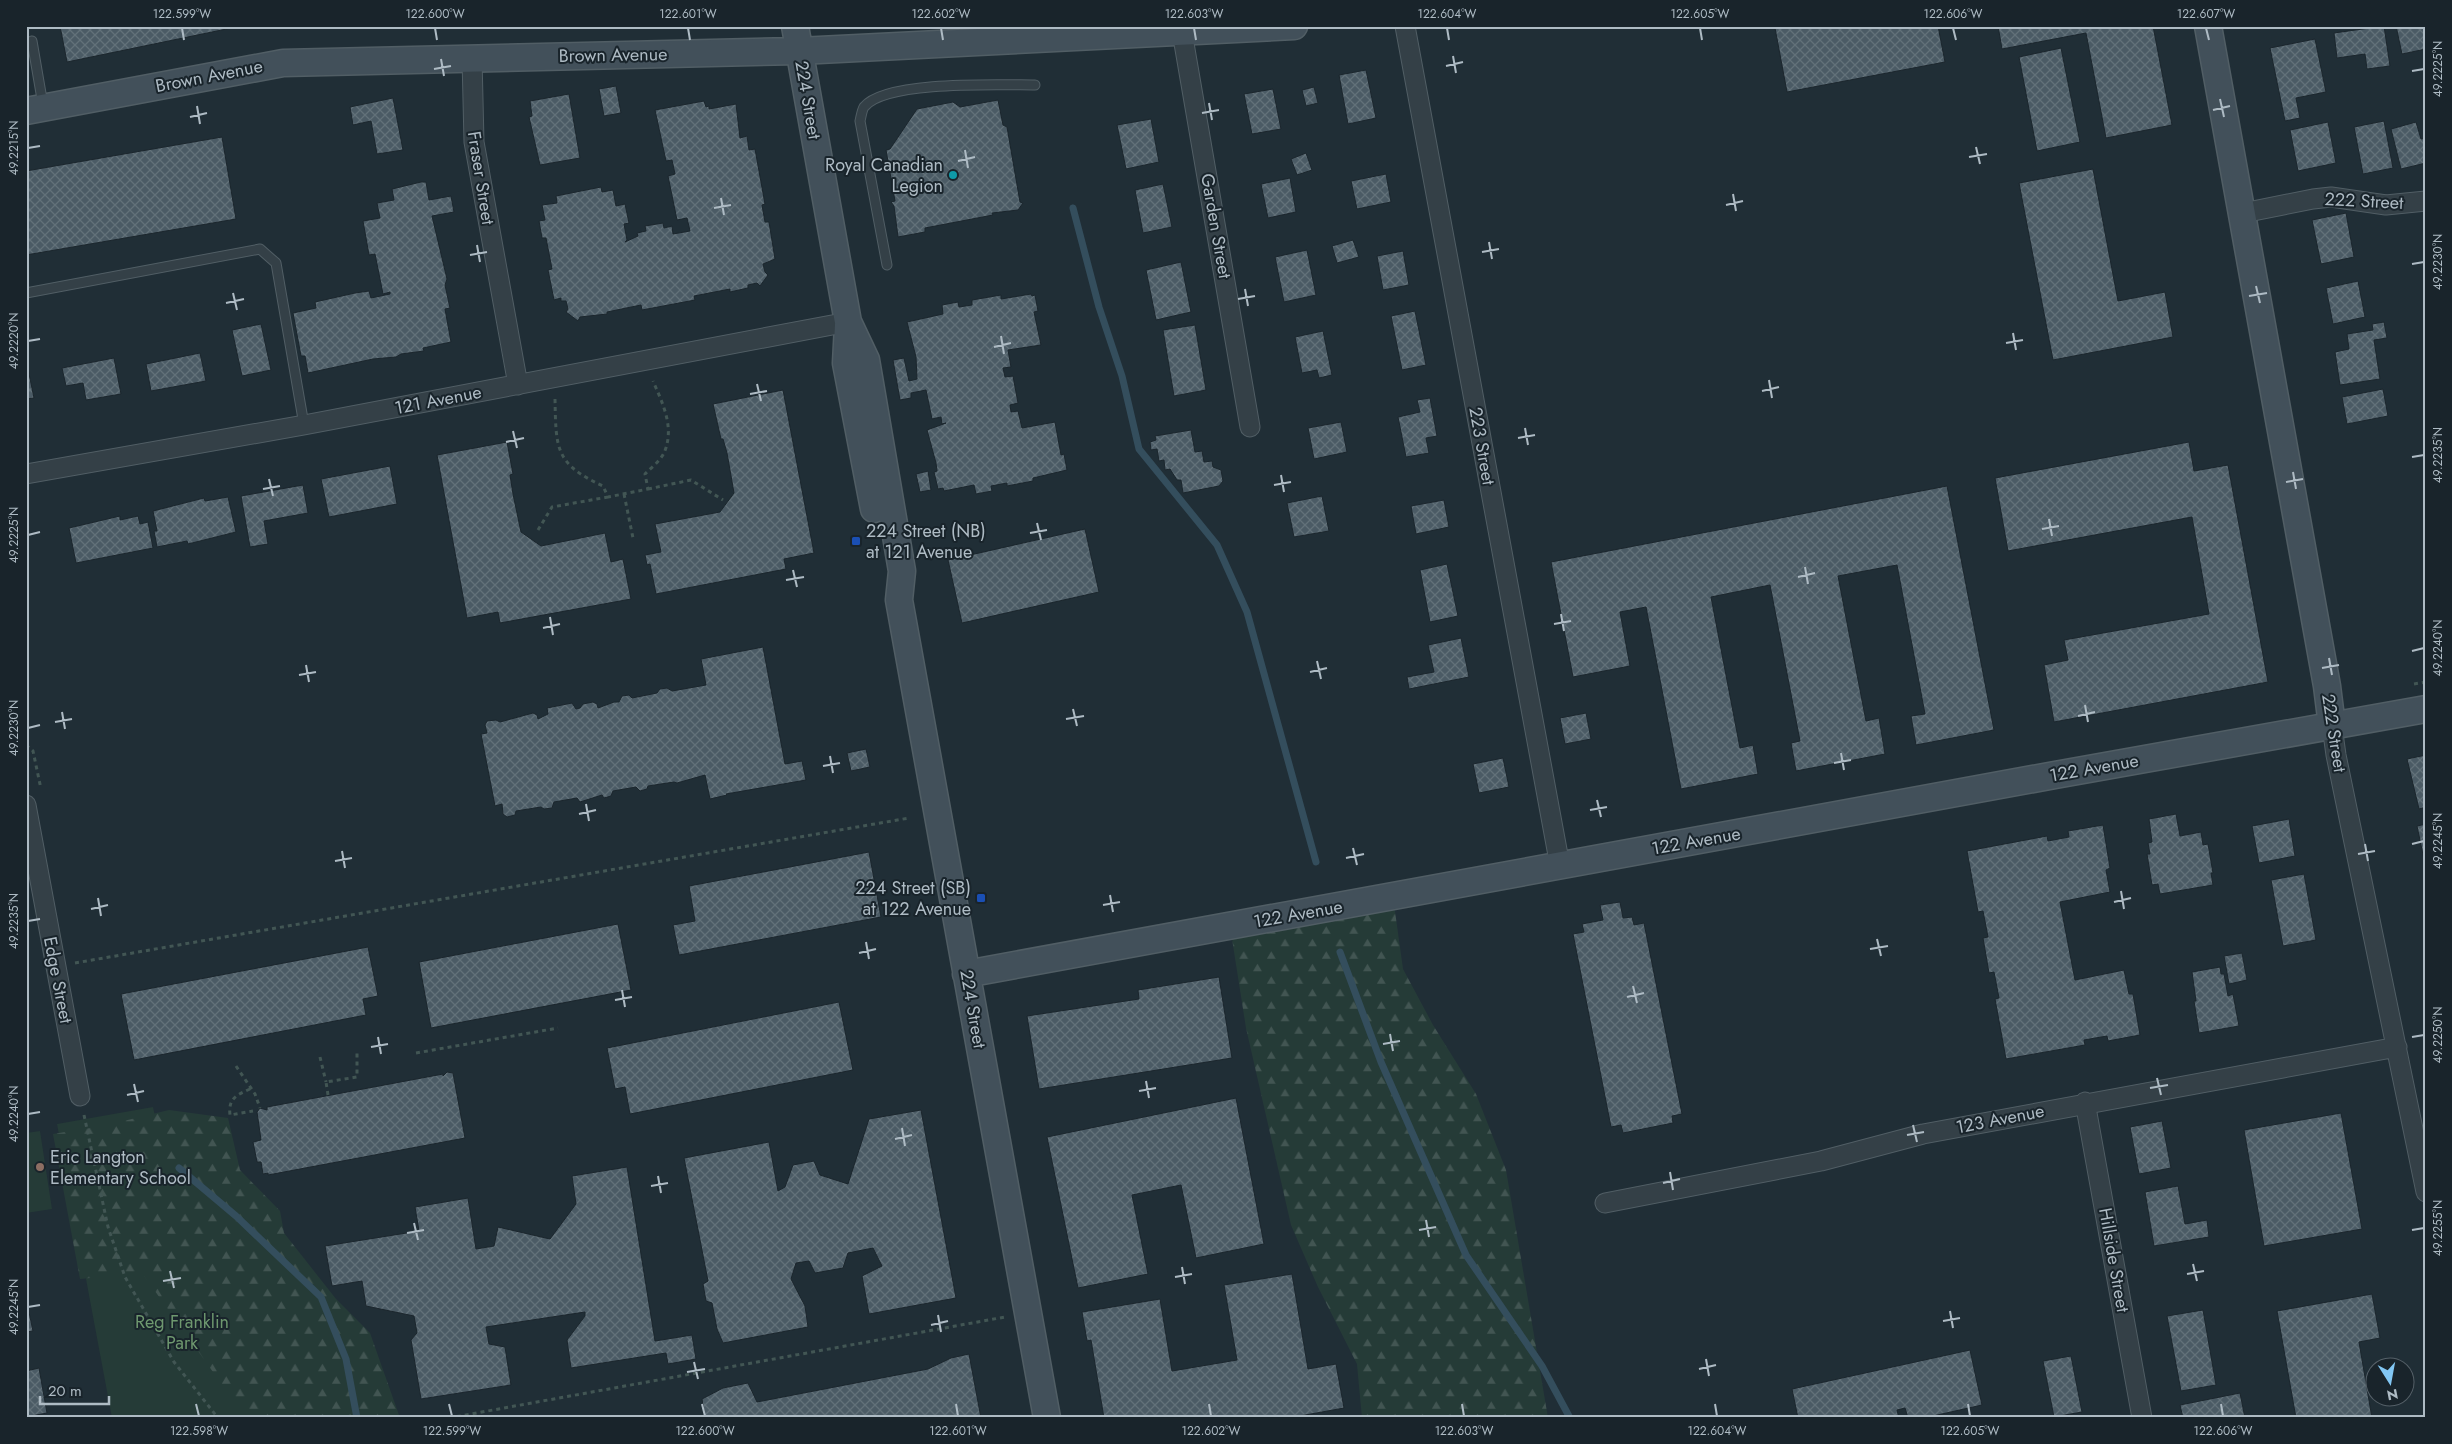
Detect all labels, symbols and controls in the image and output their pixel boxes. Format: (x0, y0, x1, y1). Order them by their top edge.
text: 122.599°W (153, 5, 211, 23)
text: 122.600°W (405, 5, 465, 23)
text: 122.601°W (659, 5, 717, 23)
text: 122.602°W (912, 5, 971, 23)
text: 122.603°W (1165, 5, 1223, 23)
text: 122.604°W (1418, 5, 1477, 23)
text: 122.605°W (1671, 5, 1729, 23)
text: 122.606°W (1924, 5, 1983, 23)
text: 122.607°W (2177, 5, 2235, 23)
street label: Brown Avenue (558, 41, 668, 69)
text: 49.2225°N (2429, 41, 2447, 97)
street label: Brown Avenue (153, 53, 265, 99)
street label: 224 Street (788, 59, 828, 142)
text: 49.2215°N (5, 120, 23, 176)
street label: Fraser Street (461, 129, 501, 227)
place label: Royal Canadian Legion (825, 152, 943, 199)
marker: Royal Canadian Legion (947, 169, 959, 181)
street label: Garden Street (1194, 171, 1238, 281)
street label: 222 Street (2324, 186, 2405, 216)
text: 49.2230°N (2429, 234, 2447, 290)
text: 49.2220°N (5, 313, 23, 370)
street label: 121 Avenue (392, 379, 484, 421)
street label: 223 Street (1462, 405, 1502, 488)
text: 49.2235°N (2429, 427, 2447, 483)
text: 49.2225°N (5, 507, 23, 563)
place label: 224 Street (NB) at 121 Avenue (866, 518, 986, 565)
marker: 224 Street (NB) at 121 Avenue (850, 535, 862, 547)
text: 49.2240°N (2429, 619, 2447, 677)
street label: 222 Street (2315, 692, 2353, 775)
text: 49.2230°N (5, 700, 23, 756)
street label: 122 Avenue (2047, 747, 2141, 789)
text: 49.2245°N (2429, 813, 2447, 869)
street label: 122 Avenue (1649, 820, 1743, 862)
place label: 224 Street (SB) at 122 Avenue (855, 875, 971, 922)
marker: 224 Street (SB) at 122 Avenue (975, 892, 987, 904)
text: 49.2235°N (5, 893, 23, 949)
street label: 122 Avenue (1251, 893, 1345, 935)
street label: Edge Street (37, 934, 79, 1026)
street label: 224 Street (953, 968, 993, 1051)
text: 49.2250°N (2429, 1007, 2447, 1063)
text: 49.2240°N (5, 1085, 23, 1143)
street label: 123 Avenue (1954, 1098, 2046, 1140)
place label: Eric Langton Elementary School (50, 1144, 191, 1191)
marker: Eric Langton Elementary School (34, 1161, 46, 1173)
text: 49.2255°N (2429, 1200, 2447, 1256)
street label: Hillside Street (2092, 1206, 2136, 1315)
text: 49.2245°N (5, 1279, 23, 1335)
park label: Reg Franklin Park (135, 1309, 229, 1356)
north arrow (2364, 1356, 2414, 1406)
scale bar (40, 1374, 109, 1406)
text: 20 m (48, 1380, 82, 1402)
text: N (2385, 1384, 2400, 1406)
text: 122.598°W (170, 1422, 228, 1440)
text: 122.599°W (423, 1422, 481, 1440)
text: 122.600°W (675, 1422, 735, 1440)
text: 122.601°W (929, 1422, 987, 1440)
text: 122.602°W (1182, 1422, 1241, 1440)
text: 122.603°W (1435, 1422, 1493, 1440)
text: 122.604°W (1688, 1422, 1747, 1440)
text: 122.605°W (1941, 1422, 1999, 1440)
text: 122.606°W (2194, 1422, 2253, 1440)

